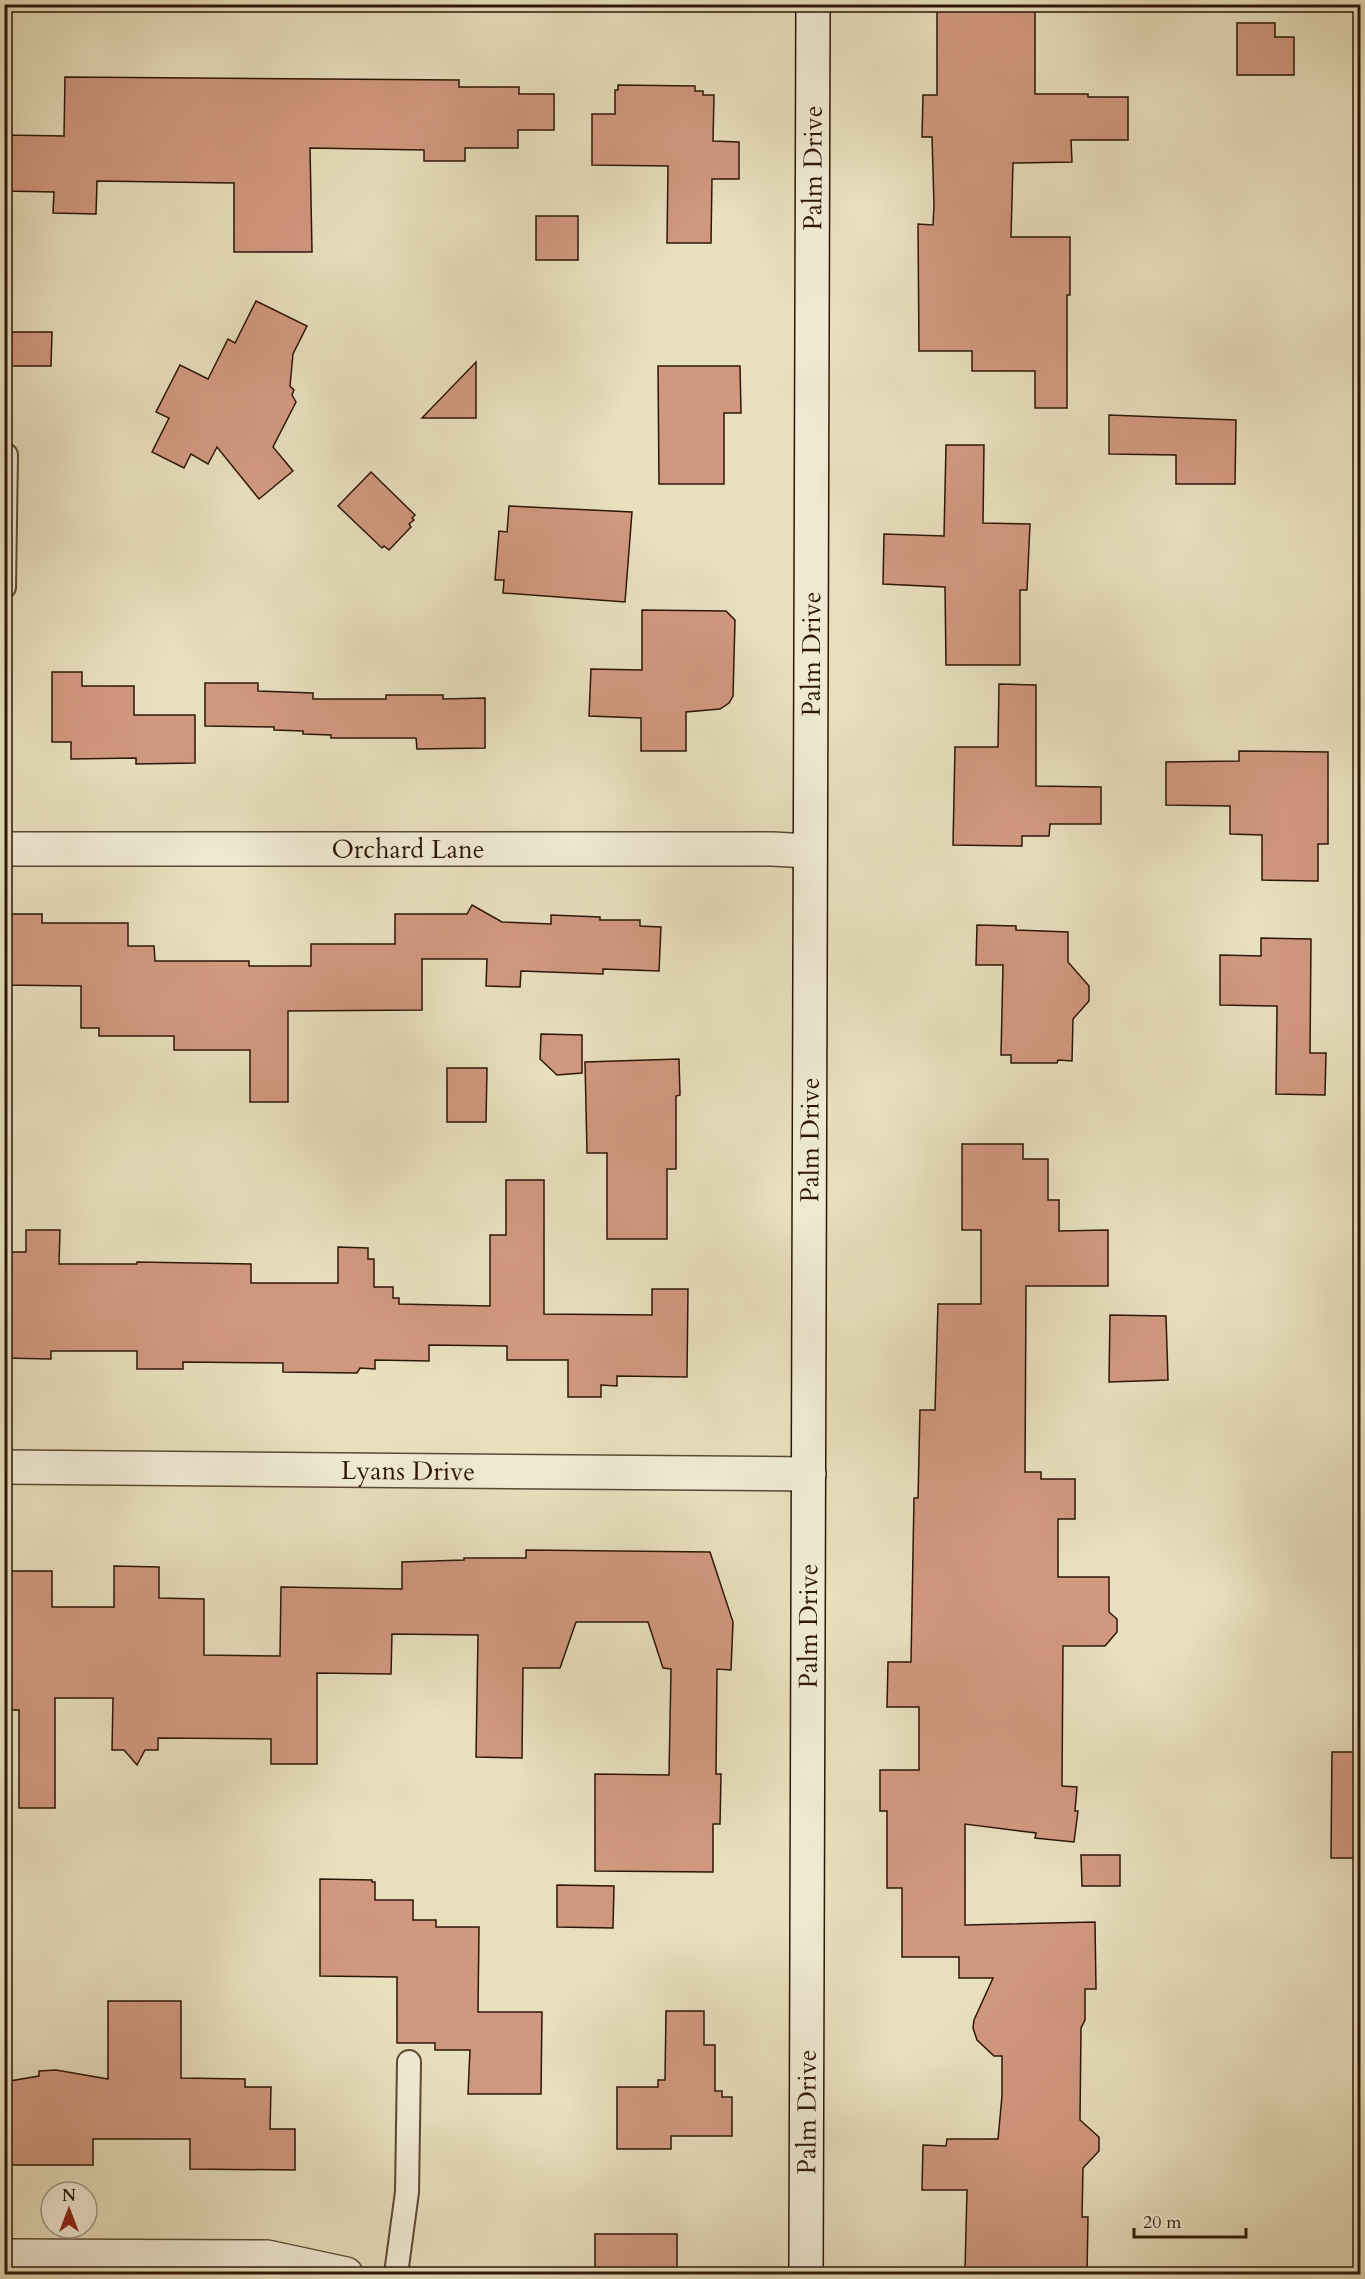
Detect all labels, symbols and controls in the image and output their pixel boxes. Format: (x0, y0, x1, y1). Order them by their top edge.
street label: Palm Drive (795, 105, 830, 231)
street label: Palm Drive (793, 591, 829, 717)
street label: Orchard Lane (331, 832, 485, 867)
street label: Palm Drive (792, 1077, 827, 1203)
street label: Lyans Drive (341, 1452, 475, 1489)
street label: Palm Drive (790, 1563, 826, 1689)
street label: Palm Drive (789, 2049, 824, 2175)
north arrow (39, 2180, 99, 2240)
text: N (62, 2185, 76, 2207)
scale bar (1134, 2201, 1246, 2239)
text: 20 m (1143, 2210, 1182, 2235)

